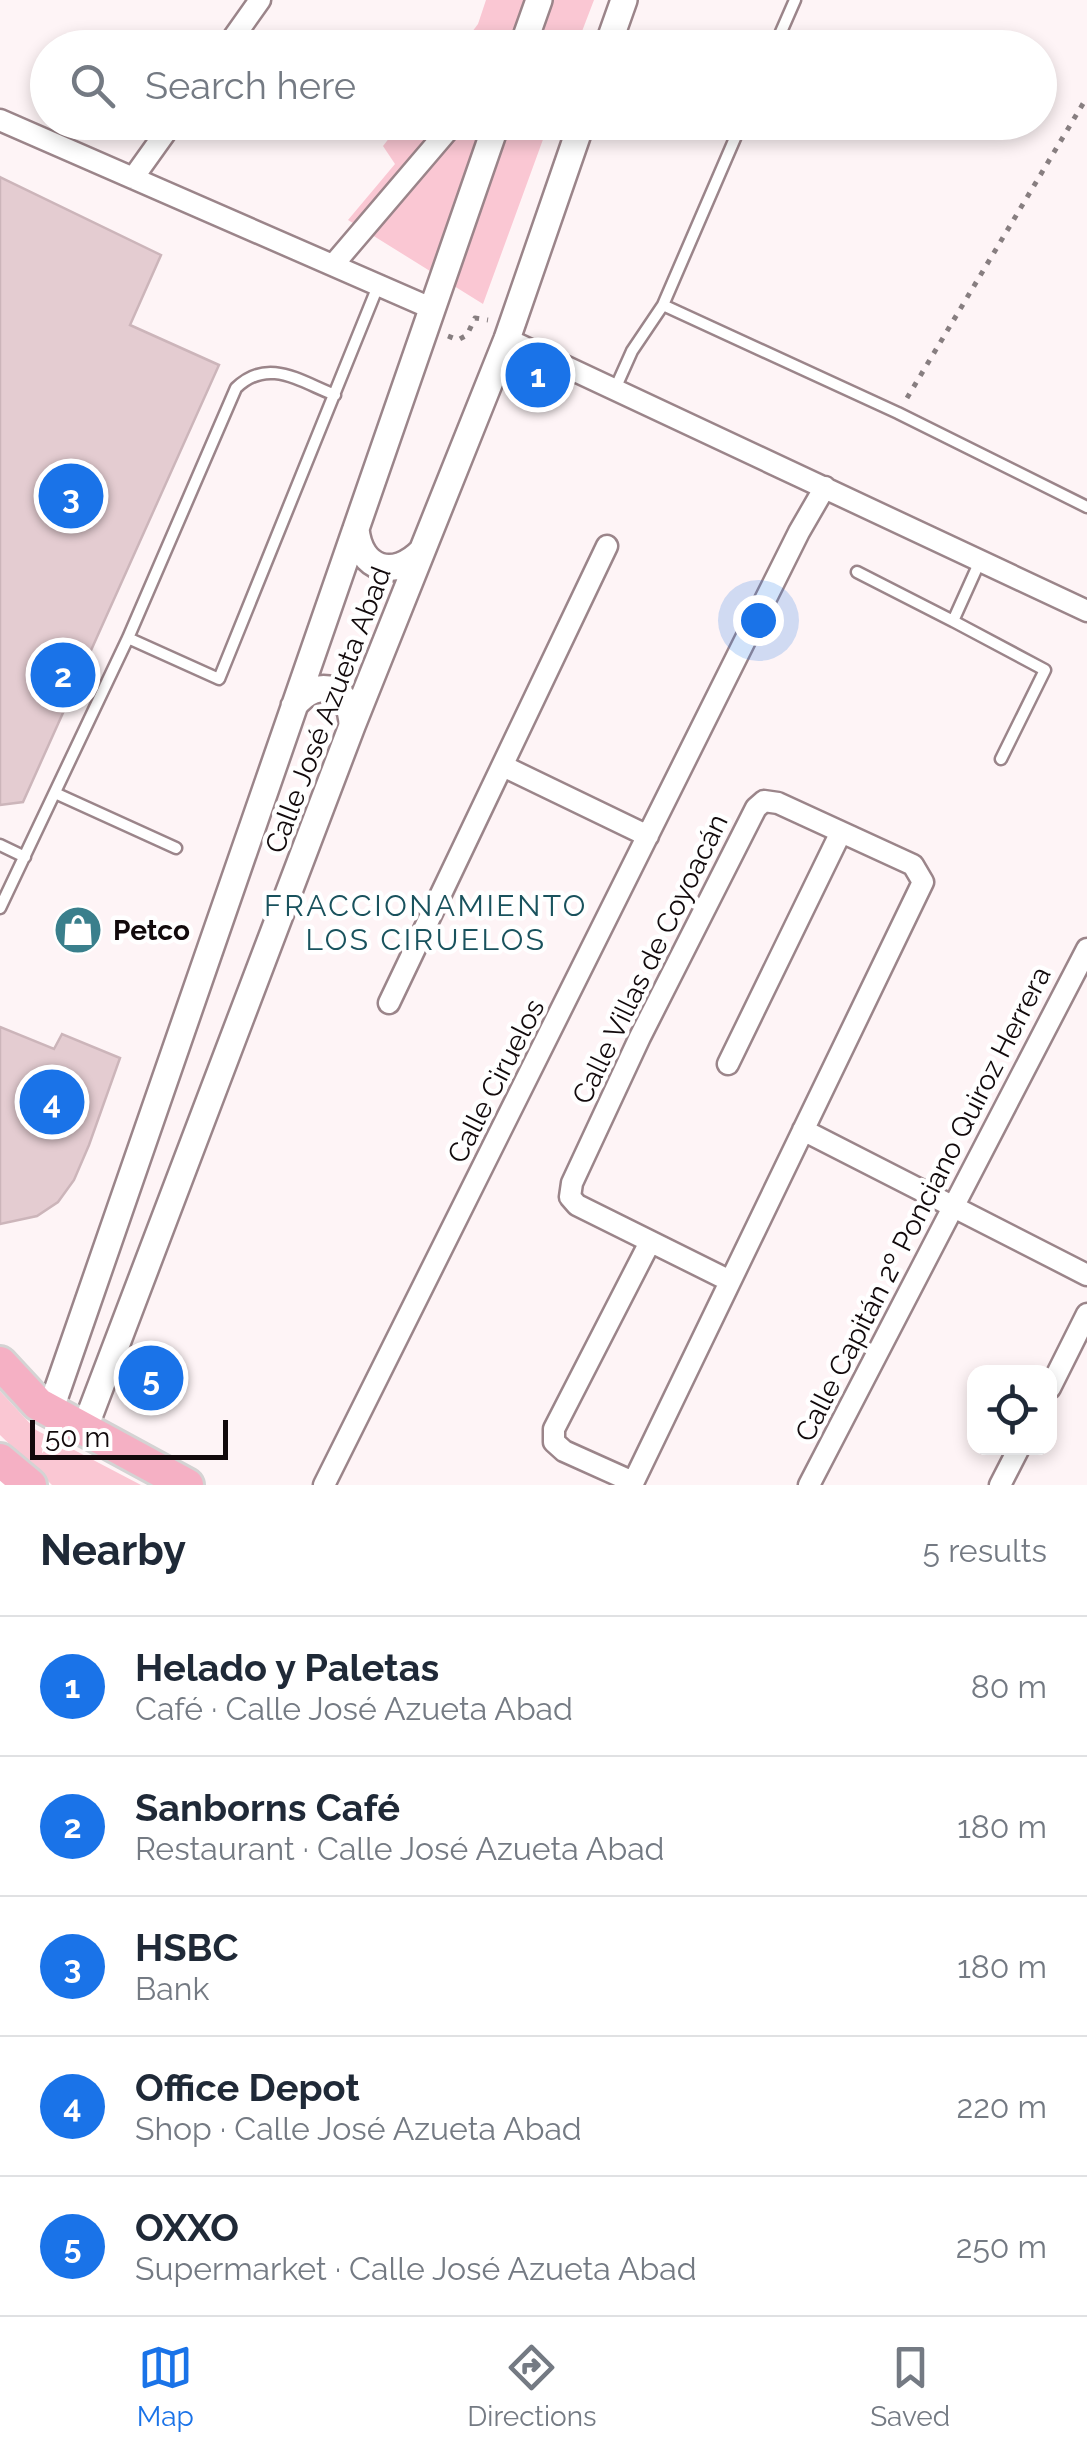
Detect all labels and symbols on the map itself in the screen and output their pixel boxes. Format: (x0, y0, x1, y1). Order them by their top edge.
pin: 1 (506, 338, 570, 412)
pin: 3 (38, 458, 104, 534)
street label: Calle José Azueta Abad (258, 562, 398, 858)
your location (733, 595, 784, 646)
pin: 2 (30, 638, 96, 712)
street label: Calle Villas de Coyoacán (565, 809, 735, 1109)
district label: FRACCIONAMIENTO LOS CIRUELOS (264, 888, 588, 957)
shop icon: Petco (52, 904, 104, 956)
place label: Petco (113, 914, 190, 947)
street label: Calle Capitán 2º Ponciano Quiroz Herrera (788, 961, 1058, 1447)
street label: Calle Ciruelos (441, 994, 551, 1168)
pin: 4 (20, 1064, 84, 1140)
pin: 5 (118, 1340, 184, 1416)
scale bar (30, 1415, 228, 1460)

